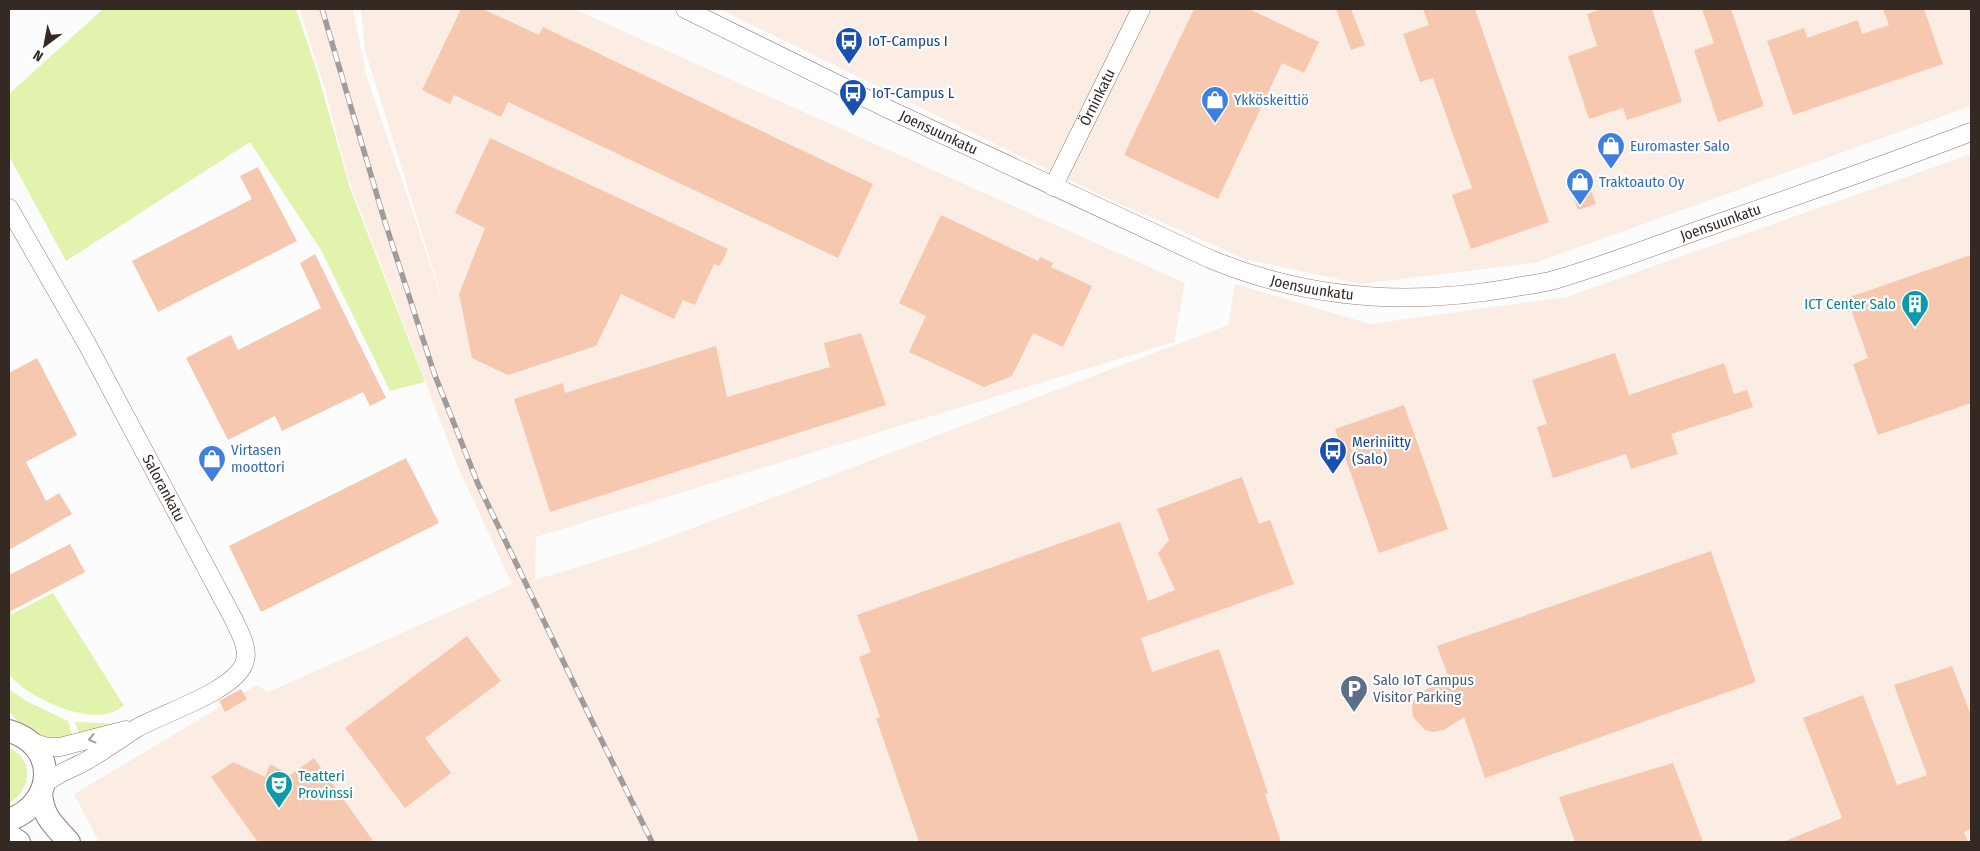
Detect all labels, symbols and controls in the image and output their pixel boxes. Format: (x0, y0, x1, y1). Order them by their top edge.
north arrow (20, 20, 70, 70)
bus stop icon: IoT-Campus I (834, 26, 864, 65)
place label: IoT-Campus I (868, 32, 948, 50)
text: N (30, 46, 46, 65)
street label: Örninkatu (1076, 66, 1119, 129)
bus stop icon: IoT-Campus L (838, 78, 868, 117)
place label: IoT-Campus L (872, 84, 955, 102)
shop icon: Ykköskeittiö (1200, 85, 1230, 124)
place label: Ykköskeittiö (1234, 91, 1309, 109)
street label: Joensuunkatu (896, 107, 980, 159)
shop icon: Euromaster Salo (1596, 131, 1626, 170)
place label: Euromaster Salo (1630, 137, 1730, 155)
shop icon: Traktoauto Oy (1565, 167, 1595, 206)
place label: Traktoauto Oy (1599, 173, 1685, 191)
street label: Joensuunkatu (1678, 200, 1763, 245)
street label: Joensuunkatu (1269, 271, 1355, 304)
building icon: ICT Center Salo (1900, 289, 1930, 328)
place label: ICT Center Salo (1804, 295, 1896, 313)
place label: Meriniitty (Salo) (1352, 433, 1411, 468)
bus stop icon: Meriniitty (Salo) (1318, 436, 1348, 475)
place label: Virtasen moottori (231, 441, 285, 476)
shop icon: Virtasen moottori (197, 444, 227, 483)
street label: Salorankatu (139, 451, 189, 525)
place label: Salo IoT Campus Visitor Parking (1373, 671, 1474, 706)
parking icon: Salo IoT Campus Visitor Parking (1339, 674, 1369, 713)
one-way arrow (87, 733, 96, 744)
place label: Teatteri Provinssi (298, 767, 353, 802)
theatre icon: Teatteri Provinssi (264, 770, 294, 809)

